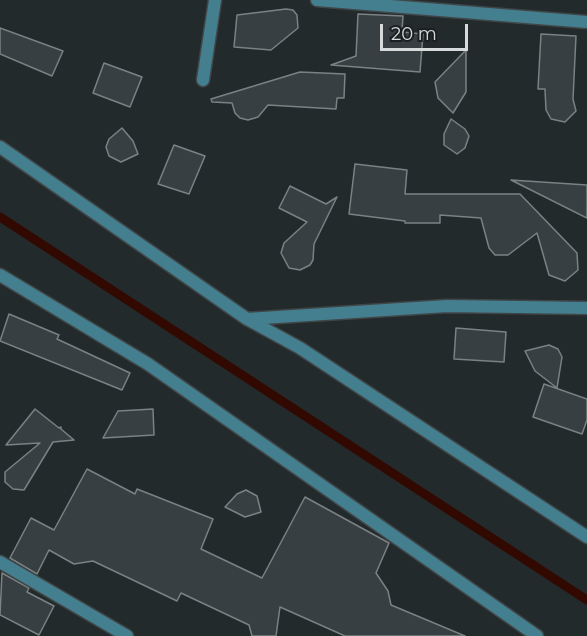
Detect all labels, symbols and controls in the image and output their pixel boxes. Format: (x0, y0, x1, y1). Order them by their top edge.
scale bar (383, 12, 472, 50)
text: 20 m (391, 23, 437, 45)

